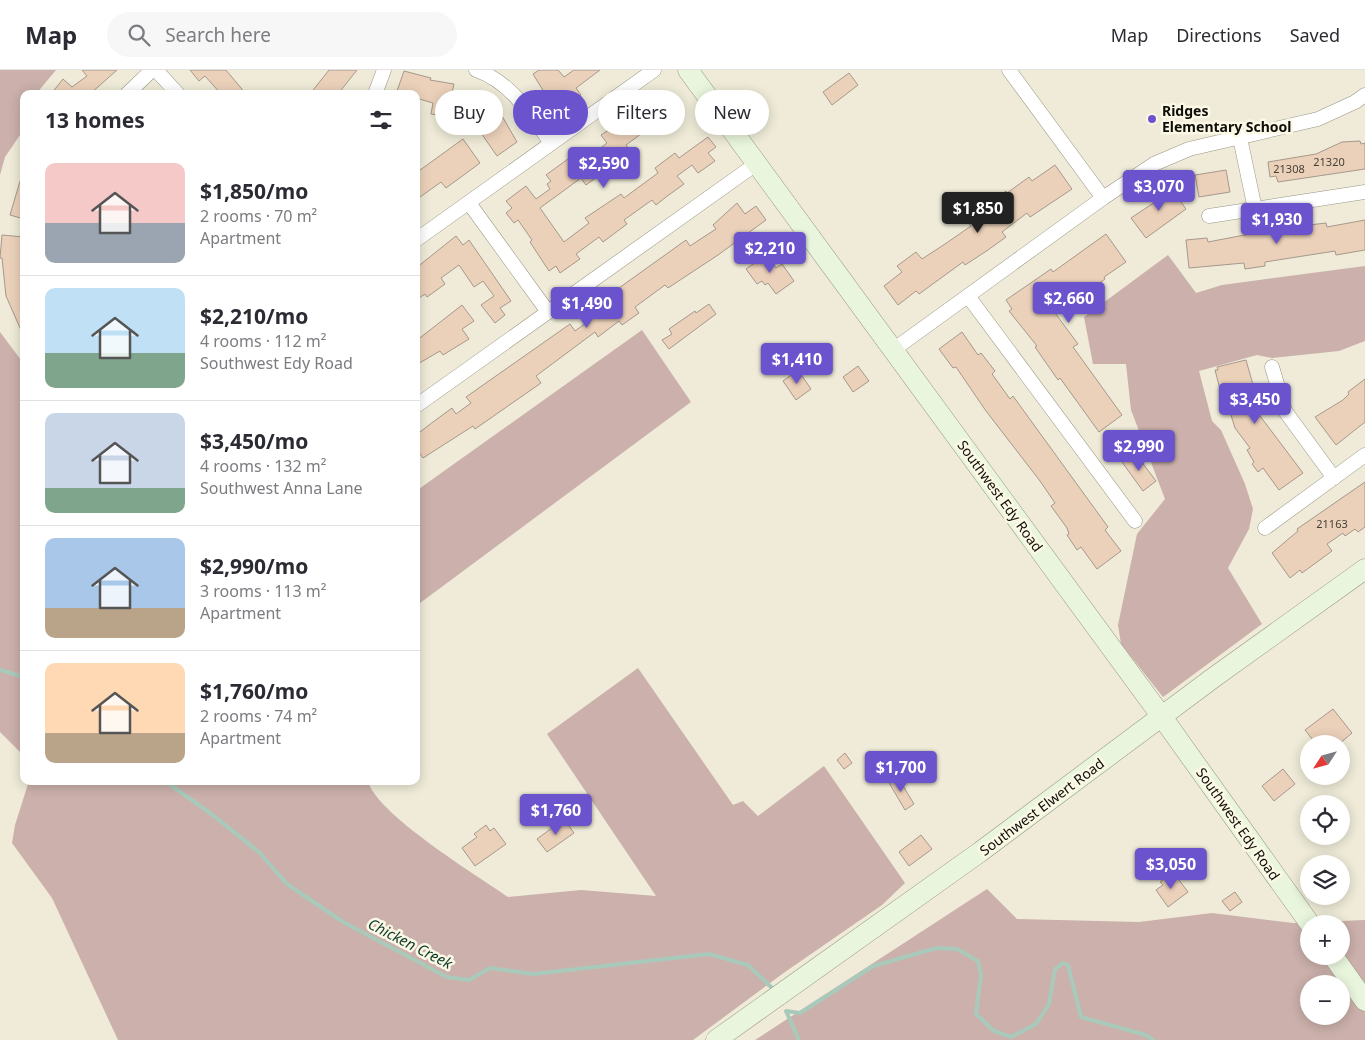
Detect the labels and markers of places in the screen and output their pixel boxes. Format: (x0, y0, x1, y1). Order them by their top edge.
place label: Ridges Elementary School (1162, 101, 1292, 136)
marker: Ridges Elementary School (1146, 113, 1158, 125)
pin: $2,590 (563, 146, 645, 189)
pin: $3,070 (1118, 170, 1200, 212)
pin: $1,850 (937, 191, 1019, 234)
pin: $1,930 (1236, 202, 1318, 245)
pin: $2,210 (729, 232, 811, 274)
pin: $2,660 (1028, 282, 1110, 324)
pin: $1,490 (546, 286, 628, 329)
pin: $1,410 (756, 342, 838, 385)
pin: $3,450 (1214, 382, 1296, 425)
pin: $2,990 (1098, 430, 1180, 472)
pin: $1,700 (860, 750, 942, 793)
pin: $1,760 (515, 794, 597, 836)
pin: $3,050 (1130, 848, 1212, 890)

